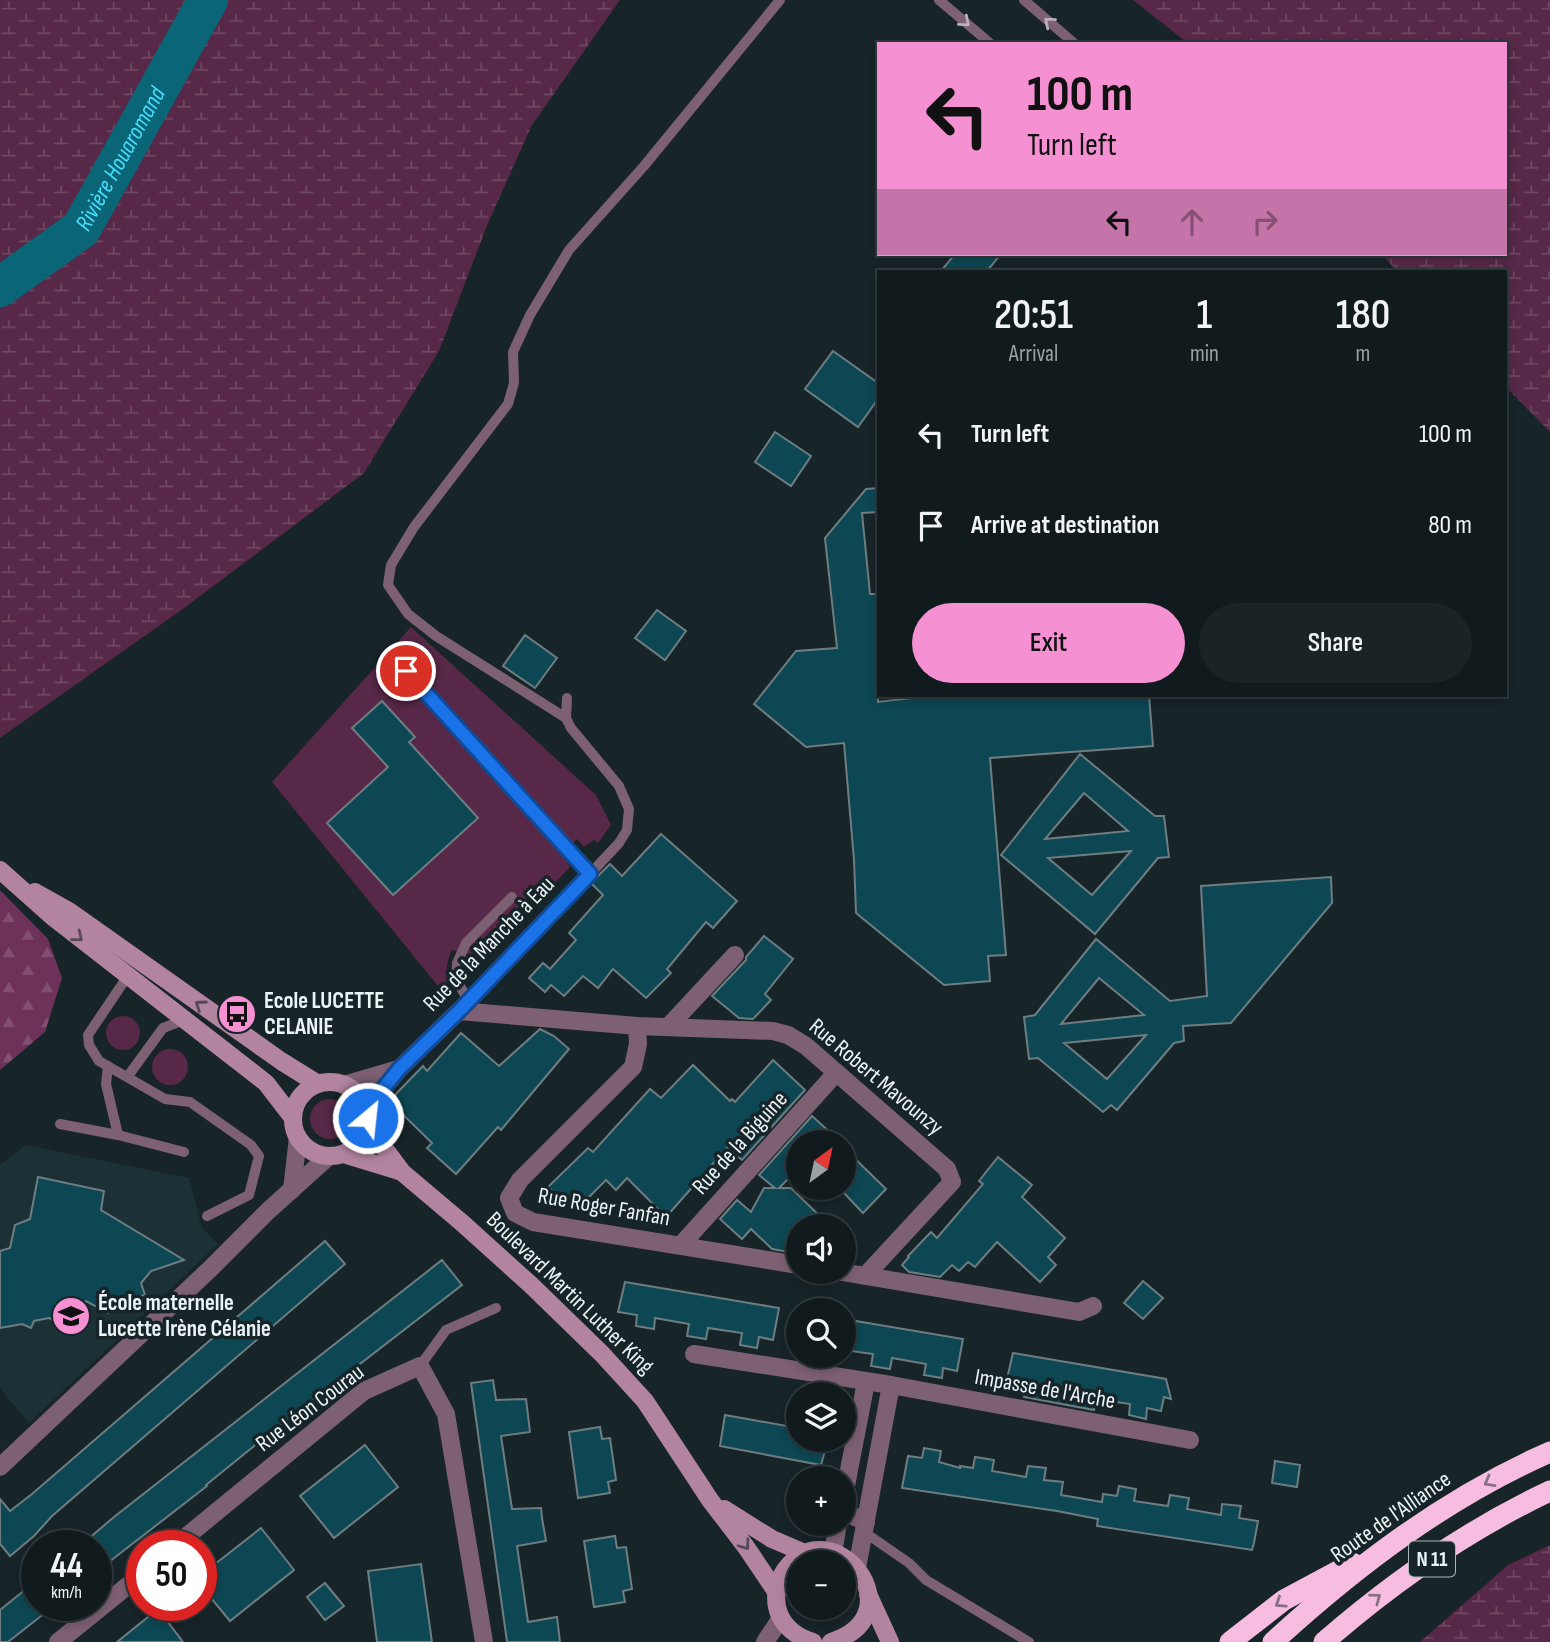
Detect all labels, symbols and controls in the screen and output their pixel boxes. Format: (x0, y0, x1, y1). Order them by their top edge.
one-way arrow (956, 14, 969, 26)
one-way arrow (1045, 18, 1058, 30)
text: 100 m (1027, 66, 1133, 125)
icon: left (912, 70, 1003, 161)
water label: Rivière Houaromand (69, 81, 172, 236)
text: Turn left (1027, 126, 1117, 165)
icon: left (1100, 203, 1138, 241)
icon: ahead (1173, 203, 1211, 241)
icon: right (1246, 203, 1284, 241)
text: 20:51 (994, 290, 1073, 341)
text: 1 (1196, 290, 1212, 341)
text: 180 (1336, 290, 1390, 341)
text: Arrival (1009, 340, 1058, 368)
text: min (1190, 340, 1219, 368)
text: m (1355, 340, 1370, 368)
icon: left (912, 416, 950, 454)
text: Turn left (971, 419, 1049, 450)
text: 100 m (1419, 419, 1472, 450)
icon: arrive (912, 507, 950, 545)
text: Arrive at destination (971, 510, 1159, 541)
text: 80 m (1428, 510, 1472, 541)
button: Exit (912, 603, 1185, 683)
button: Share (1199, 603, 1472, 683)
pin (376, 641, 436, 701)
icon: arrive (387, 652, 425, 690)
street label: Rue de la Manche à Eau (418, 871, 560, 1017)
one-way arrow (70, 929, 82, 942)
place label: Ecole LUCETTE CELANIE (264, 987, 384, 1041)
bus stop icon: Ecole LUCETTE CELANIE (216, 993, 258, 1035)
one-way arrow (195, 1001, 208, 1013)
street label: Rue Robert Mavounzy (803, 1013, 949, 1141)
position arrow (331, 1081, 405, 1155)
street label: Rue de la Biguine (686, 1086, 794, 1200)
north arrow (786, 1130, 856, 1200)
map controls (786, 1130, 856, 1620)
street label: Rue Roger Fanfan (536, 1182, 672, 1232)
street label: Boulevard Martin Luther King (480, 1206, 660, 1380)
button: sound (786, 1214, 856, 1284)
place label: École maternelle Lucette Irène Célanie (98, 1289, 271, 1343)
school or university icon: École maternelle Lucette Irène Célanie (50, 1295, 92, 1337)
button: search (786, 1298, 856, 1368)
street label: Rue Léon Courau (250, 1358, 370, 1458)
street label: Impasse de l'Arche (973, 1363, 1117, 1415)
button: layers (786, 1382, 856, 1452)
street label: Route de l'Alliance (1326, 1465, 1456, 1569)
button: + (786, 1466, 856, 1536)
one-way arrow (1484, 1474, 1496, 1487)
speed limit sign: 50 (126, 1530, 217, 1621)
one-way arrow (736, 1538, 749, 1550)
road number: N 11 (1409, 1542, 1455, 1576)
text: 44 (50, 1545, 83, 1588)
button: − (786, 1550, 856, 1620)
text: km/h (51, 1582, 82, 1603)
one-way arrow (1275, 1594, 1288, 1607)
one-way arrow (1369, 1594, 1381, 1606)

